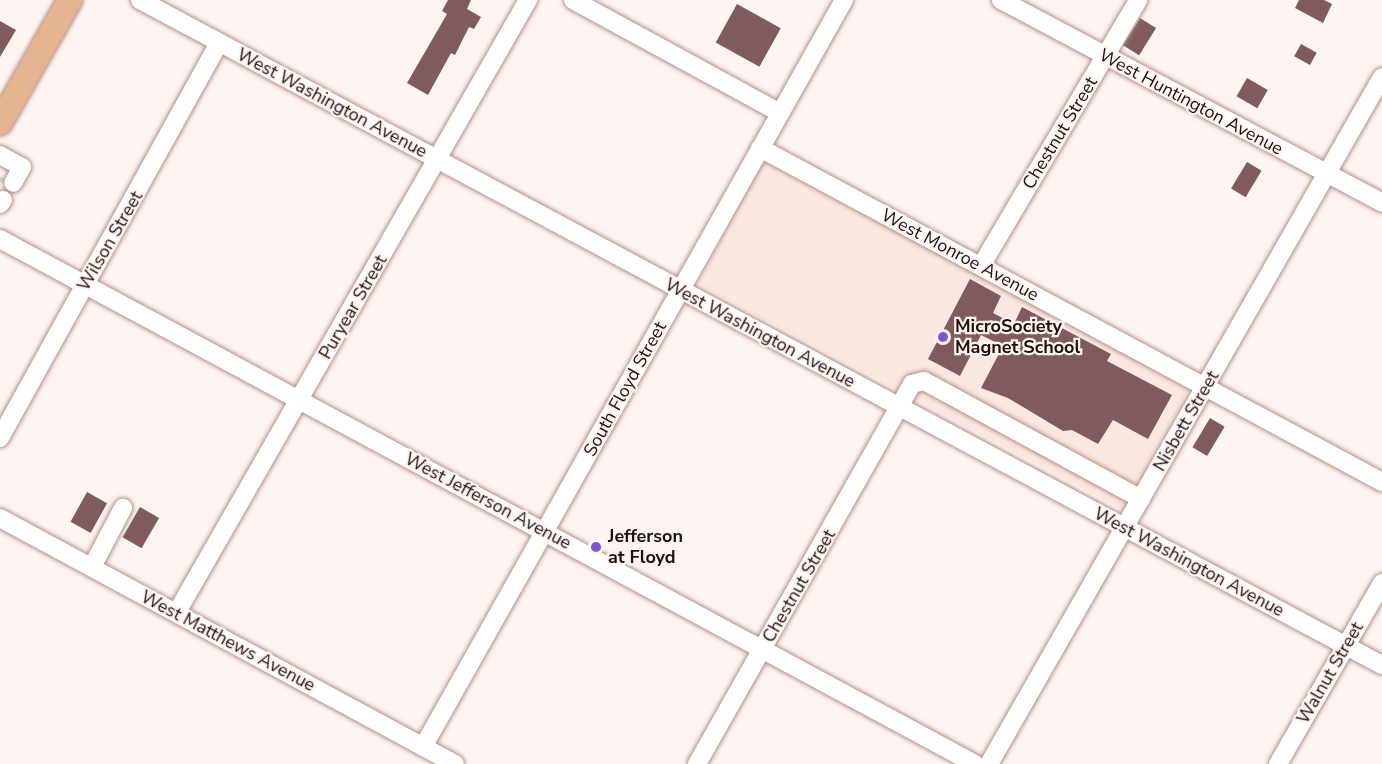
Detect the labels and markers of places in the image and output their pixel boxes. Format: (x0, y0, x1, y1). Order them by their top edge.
place label: MicroSociety Magnet School (955, 316, 1080, 358)
marker: MicroSociety Magnet School (936, 330, 950, 344)
place label: Jefferson at Floyd (608, 526, 683, 568)
marker: Jefferson at Floyd (589, 540, 603, 554)

